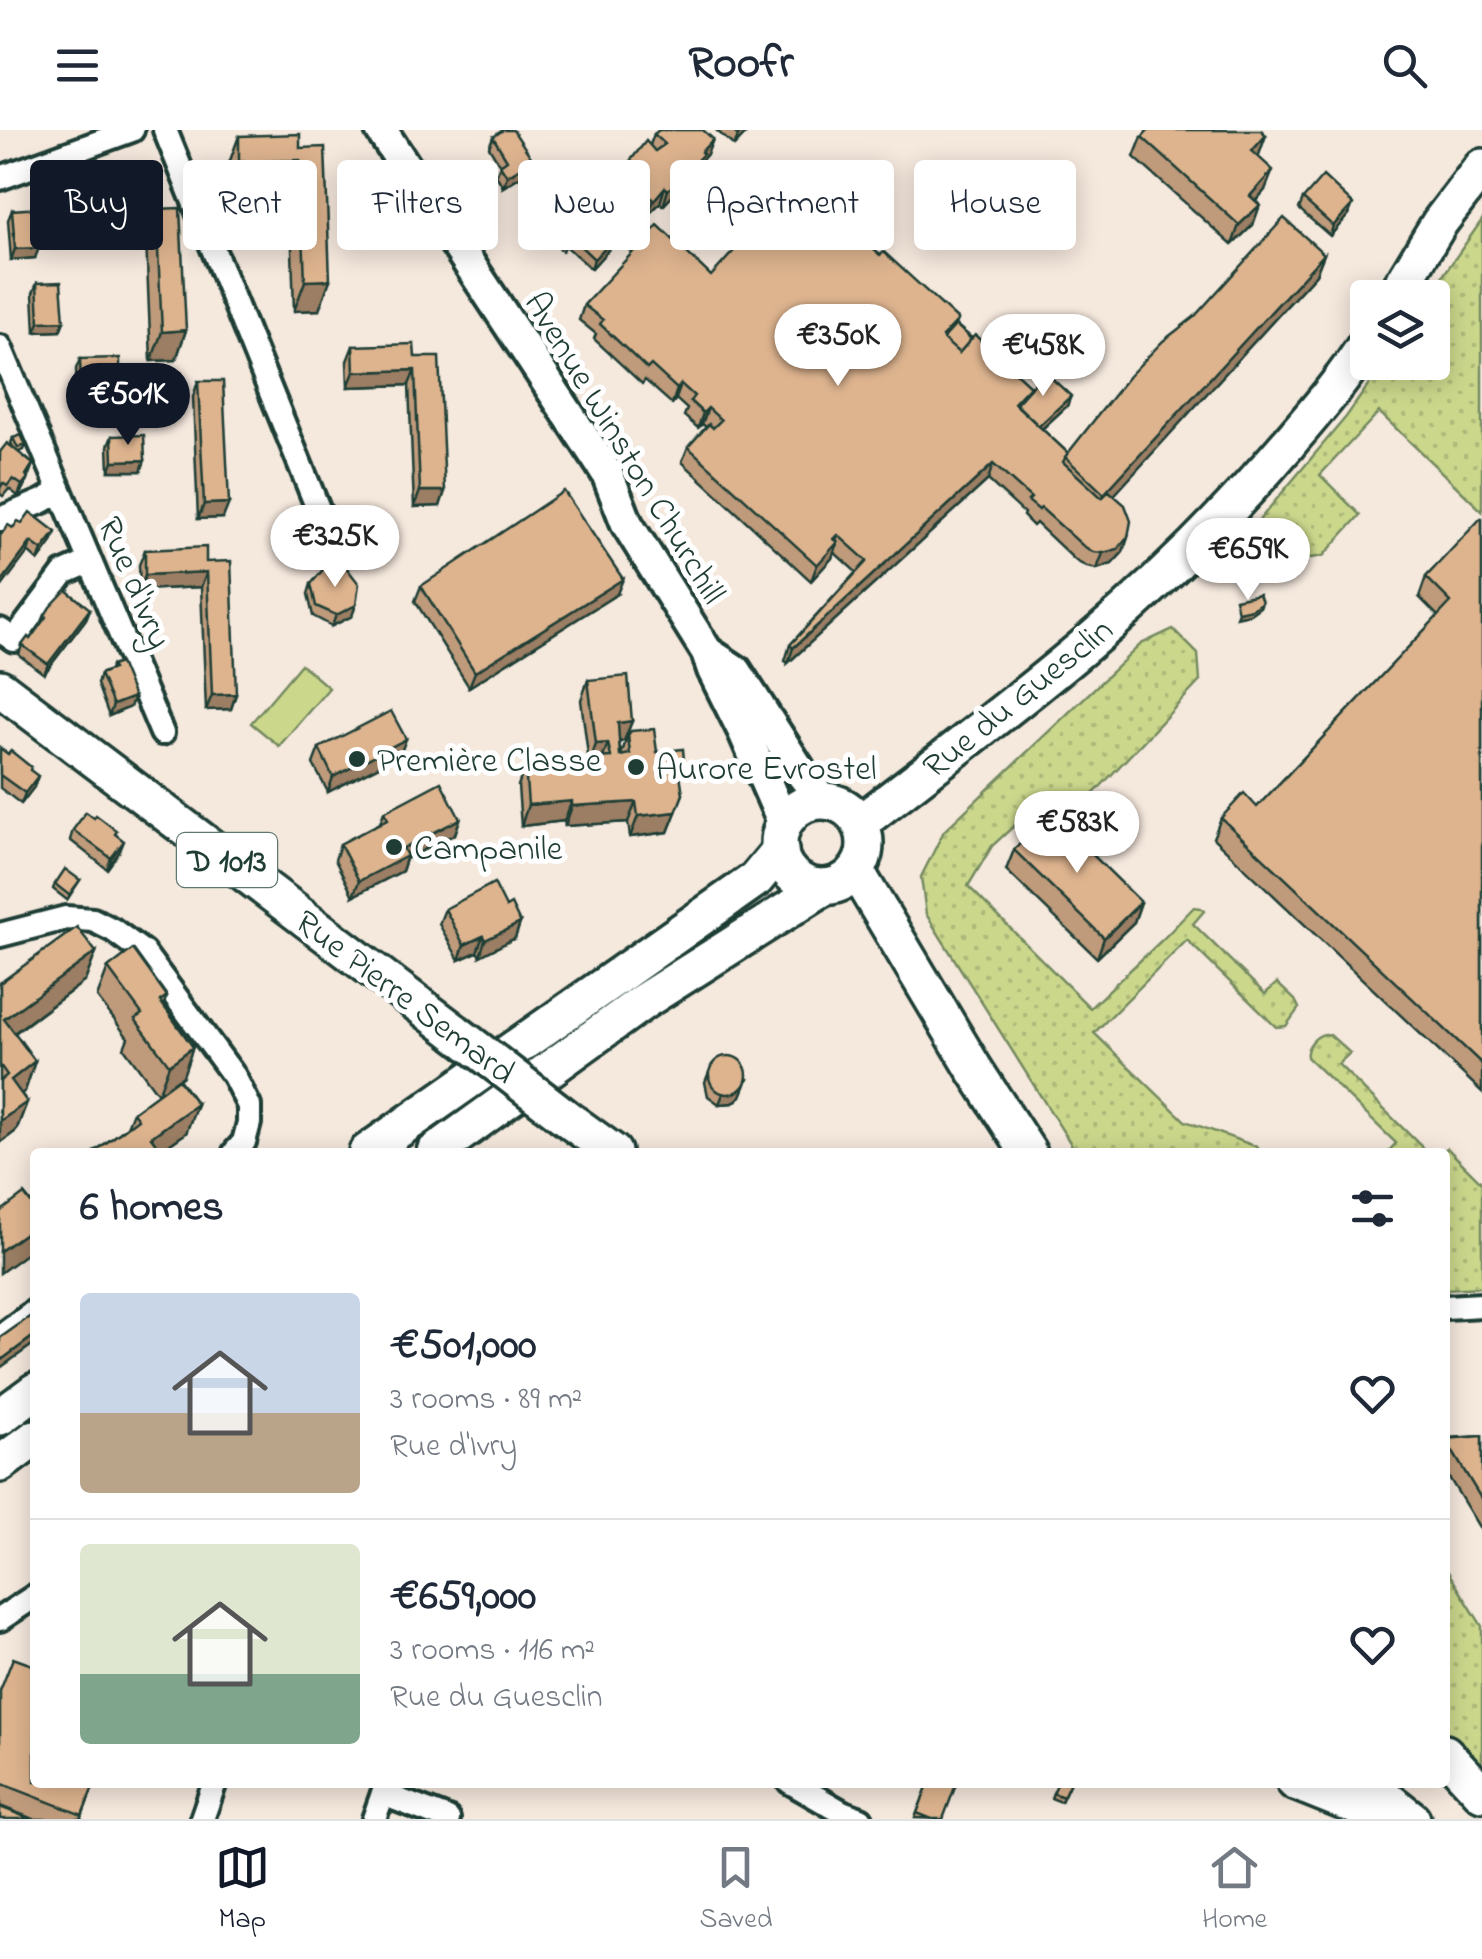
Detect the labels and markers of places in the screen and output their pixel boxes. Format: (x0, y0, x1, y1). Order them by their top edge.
pin: €350K (768, 304, 908, 389)
pin: €458K (973, 314, 1113, 399)
pin: €501K (58, 363, 198, 448)
pin: €325K (265, 505, 405, 590)
pin: €659K (1178, 518, 1318, 603)
place label: Première Classe (377, 737, 602, 788)
place label: Aurore Evrostel (656, 745, 877, 796)
marker: Première Classe (346, 748, 368, 770)
marker: Aurore Evrostel (625, 756, 647, 778)
pin: €583K (1007, 791, 1147, 876)
place label: Campanile (414, 825, 563, 876)
marker: Campanile (383, 836, 405, 858)

